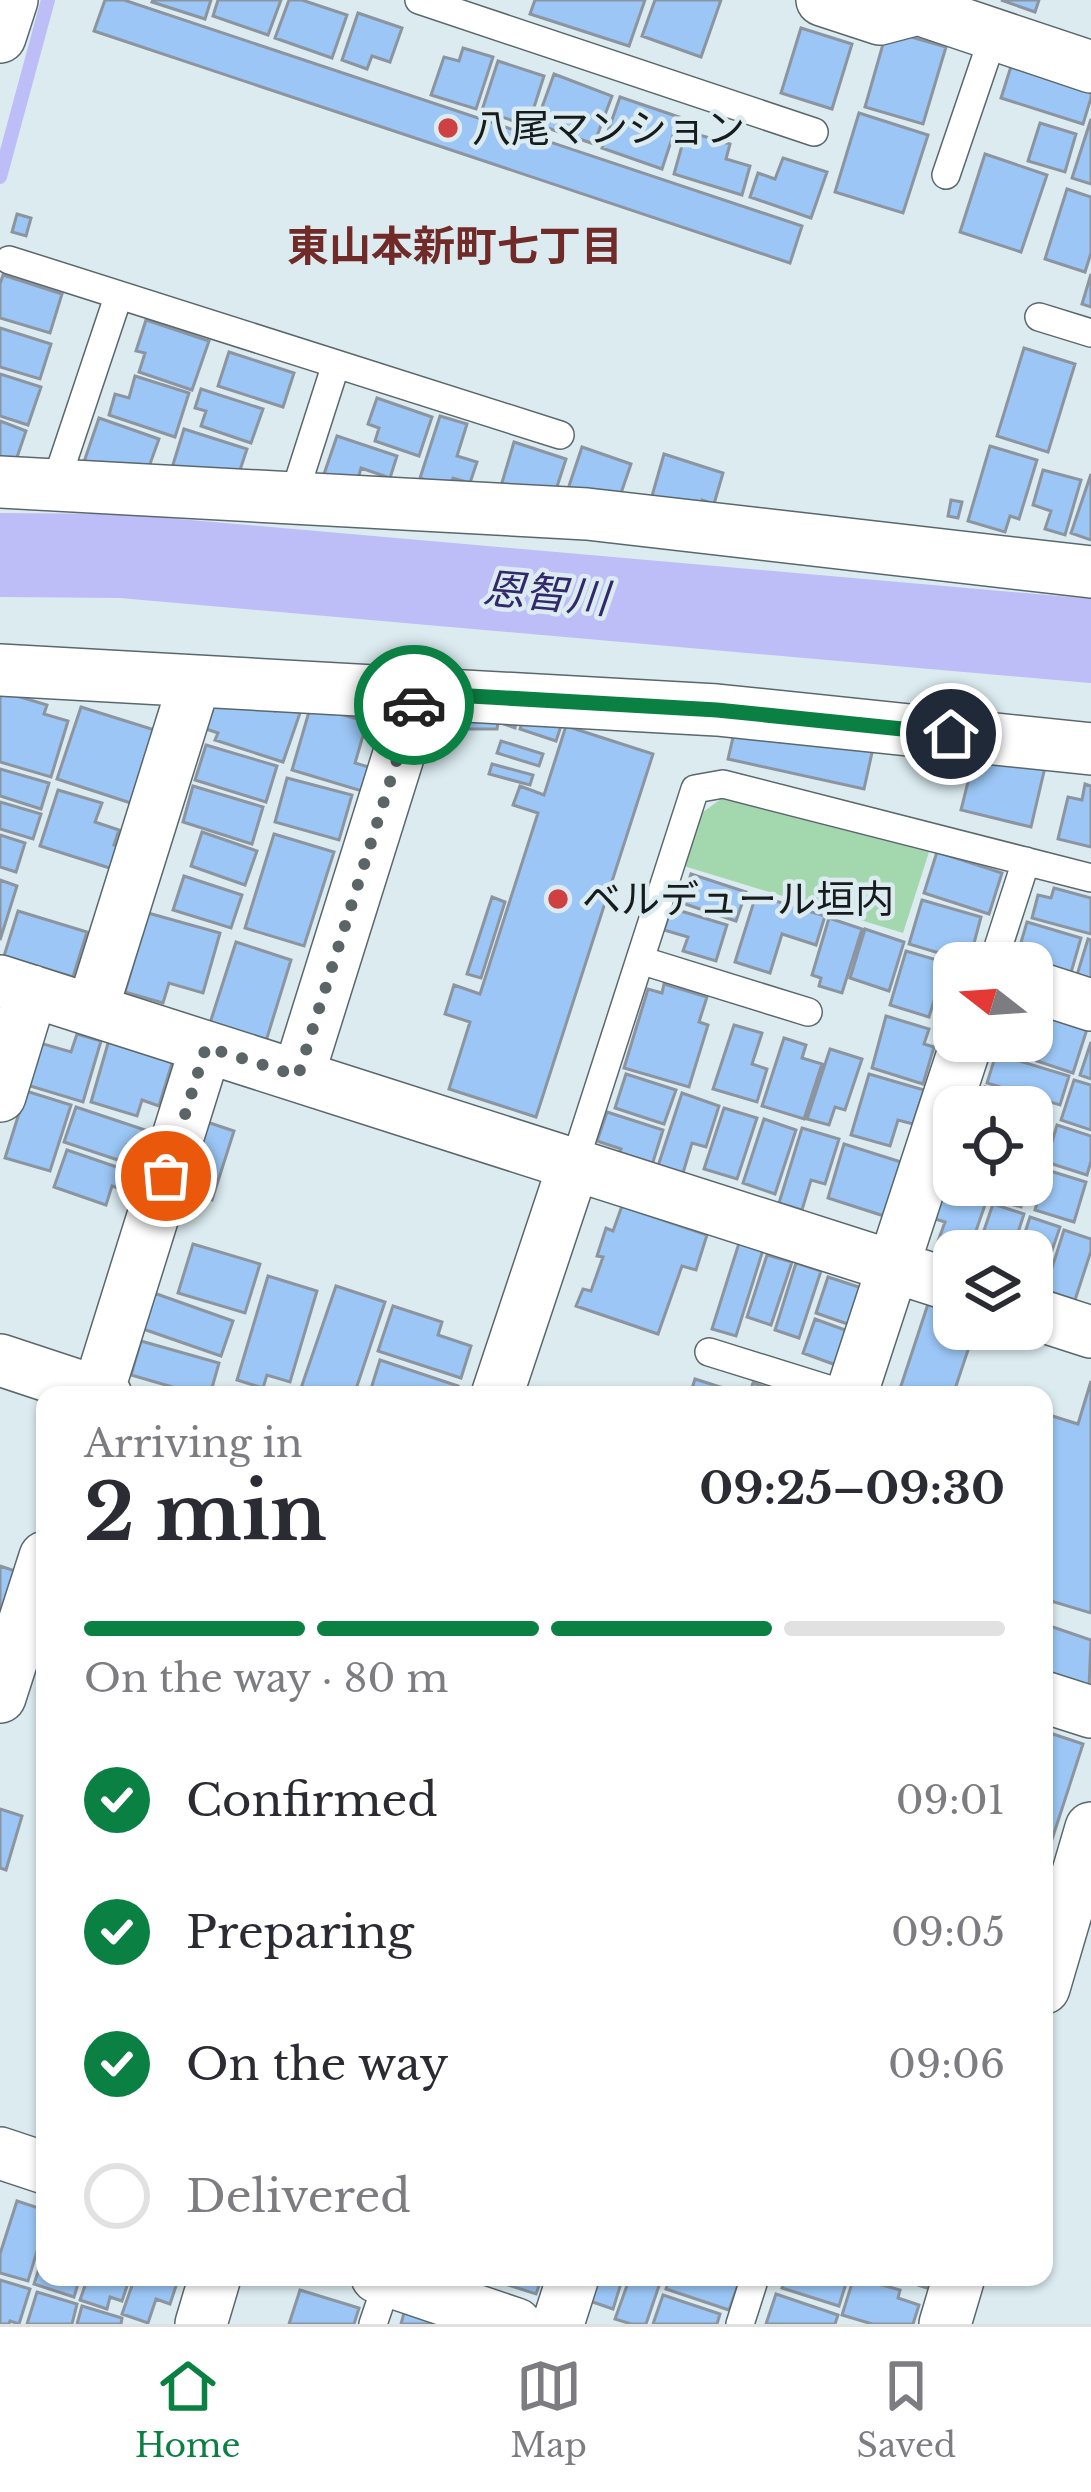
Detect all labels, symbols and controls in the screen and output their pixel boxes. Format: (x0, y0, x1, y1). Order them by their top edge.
place label: 八尾マンション (472, 104, 745, 153)
marker: 八尾マンション (435, 115, 461, 141)
district label: 東山本新町七丁目 (287, 220, 623, 272)
water label: 恩智川 (481, 562, 615, 625)
courier (354, 645, 474, 765)
icon: car (381, 672, 447, 738)
pin (900, 683, 1002, 785)
icon: home (918, 701, 984, 767)
place label: ベルデュール垣内 (582, 875, 894, 924)
marker: ベルデュール垣内 (545, 886, 571, 912)
north arrow (933, 942, 1053, 1062)
map controls (933, 942, 1053, 1350)
button: locate (933, 1086, 1053, 1206)
pin (115, 1125, 217, 1227)
icon: bag (133, 1143, 199, 1209)
button: layers (933, 1230, 1053, 1350)
text: Arriving in (84, 1419, 303, 1468)
text: 09:25–09:30 (699, 1460, 1005, 1516)
text: 2 min (84, 1464, 327, 1561)
text: On the way · 80 m (84, 1654, 448, 1703)
icon: check (84, 1767, 150, 1833)
text: Confirmed (186, 1772, 438, 1828)
text: 09:01 (896, 1776, 1005, 1825)
icon: check (84, 1899, 150, 1965)
text: Preparing (186, 1904, 414, 1960)
text: 09:05 (891, 1908, 1005, 1957)
icon: check (84, 2031, 150, 2097)
text: On the way (186, 2036, 449, 2092)
text: 09:06 (888, 2040, 1005, 2089)
text: Delivered (186, 2168, 411, 2224)
tab: Home (135, 2353, 240, 2466)
tab: Map (510, 2353, 587, 2466)
tab: Saved (857, 2353, 956, 2466)

